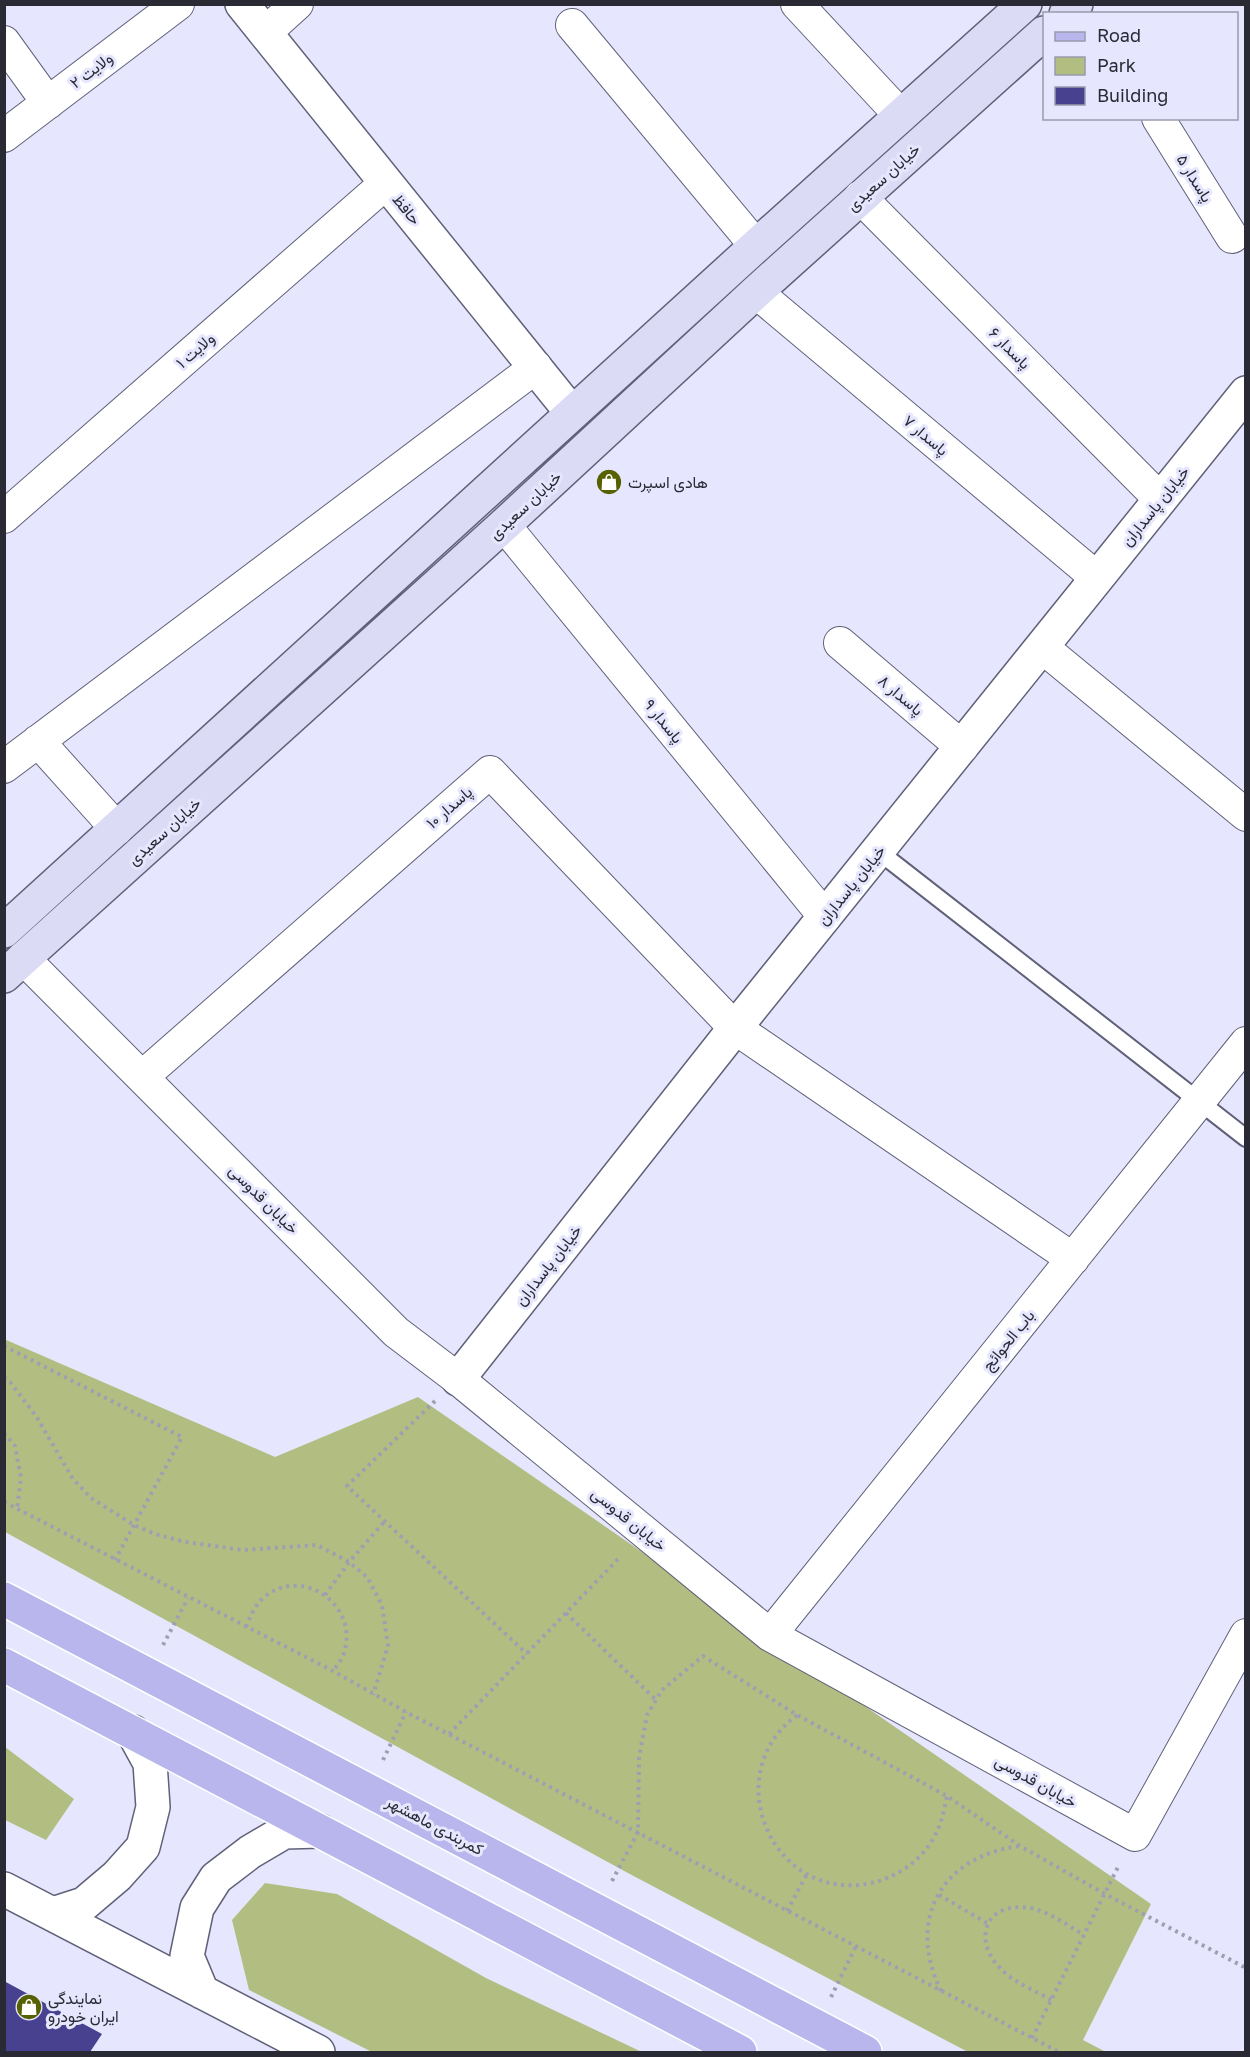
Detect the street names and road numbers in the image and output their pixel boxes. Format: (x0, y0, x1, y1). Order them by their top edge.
street label: ولایت ۲ (66, 47, 117, 93)
street label: خیابان سعیدی (842, 139, 925, 216)
street label: پاسدار ۵ (1171, 150, 1218, 207)
street label: حافظ (388, 189, 426, 229)
street label: پاسدار ۶ (983, 323, 1035, 375)
street label: ولایت ۱ (172, 328, 219, 373)
street label: پاسدار ۷ (898, 410, 953, 461)
street label: خیابان پاسداران (1117, 462, 1195, 551)
street label: خیابان سعیدی (485, 466, 566, 544)
street label: پاسدار ۸ (873, 670, 928, 721)
street label: پاسدار ۹ (639, 695, 688, 748)
street label: پاسدار ۱۰ (422, 781, 478, 834)
street label: خیابان سعیدی (123, 793, 206, 870)
street label: خیابان پاسداران (813, 841, 891, 930)
street label: خیابان قدوسی (224, 1160, 303, 1239)
street label: خیابان پاسداران (510, 1220, 588, 1311)
street label: باب الحوائج (977, 1305, 1040, 1376)
street label: خیابان قدوسی (587, 1483, 671, 1556)
street label: خیابان قدوسی (991, 1750, 1081, 1813)
street label: کمربندی ماهشهر (382, 1790, 487, 1860)

